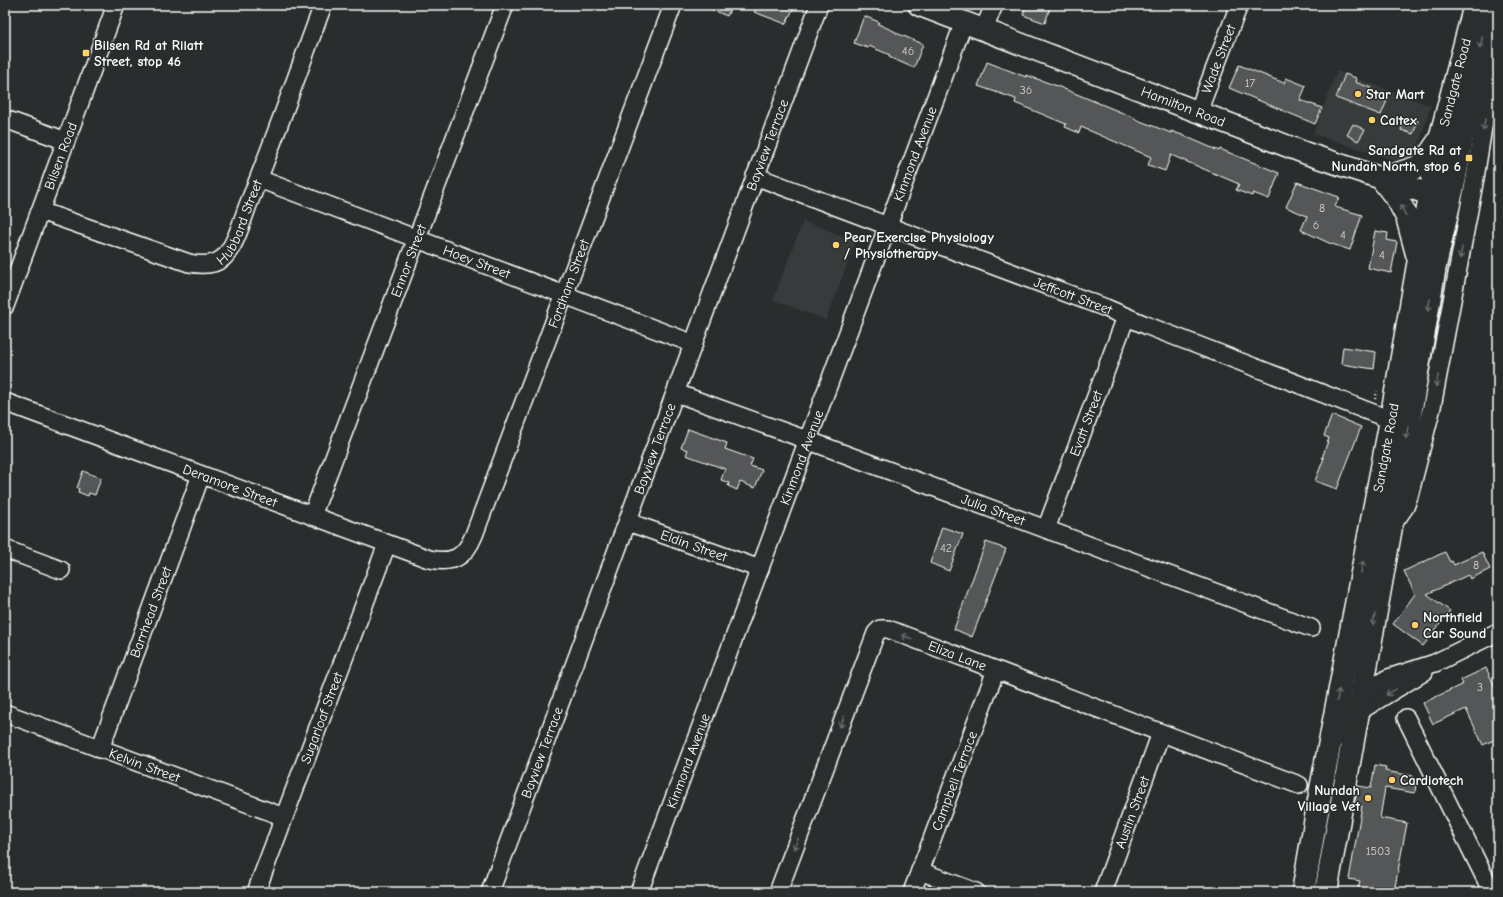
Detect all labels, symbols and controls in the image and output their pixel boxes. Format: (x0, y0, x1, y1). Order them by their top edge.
street label: Wade Street (1197, 21, 1240, 96)
street label: Sandgate Road (1435, 36, 1474, 128)
one-way arrow (1476, 36, 1484, 49)
place label: Bilsen Rd at Rilatt Street, stop 46 (94, 37, 203, 70)
house number: 46 (902, 44, 914, 58)
marker: Bilsen Rd at Rilatt Street, stop 46 (81, 48, 91, 58)
house number: 17 (1245, 76, 1256, 90)
street label: Hamilton Road (1139, 82, 1228, 130)
house number: 36 (1020, 83, 1032, 97)
place label: Star Mart (1366, 86, 1425, 103)
marker: Star Mart (1353, 89, 1363, 99)
street label: Bayview Terrace (742, 97, 792, 193)
street label: Kinmond Avenue (889, 104, 940, 204)
place label: Caltex (1380, 112, 1417, 129)
marker: Caltex (1367, 115, 1377, 125)
one-way arrow (1480, 119, 1488, 132)
street label: Bilsen Road (40, 120, 81, 192)
place label: Sandgate Rd at Nundah North, stop 6 (1332, 142, 1461, 175)
marker: Sandgate Rd at Nundah North, stop 6 (1464, 153, 1474, 163)
street label: Hubbard Street (213, 176, 266, 269)
house number: 8 (1319, 201, 1325, 215)
one-way arrow (1399, 204, 1407, 216)
house number: 6 (1313, 218, 1319, 232)
street label: Ennor Street (387, 221, 430, 299)
house number: 4 (1340, 228, 1346, 242)
place label: Pear Exercise Physiology / Physiotherapy (844, 229, 994, 262)
street label: Fordham Street (544, 236, 593, 330)
marker: Pear Exercise Physiology / Physiotherapy (831, 240, 841, 250)
street label: Hoey Street (441, 241, 514, 282)
one-way arrow (1456, 246, 1464, 259)
house number: 4 (1379, 248, 1385, 262)
street label: Jeffcott Street (1032, 273, 1116, 319)
one-way arrow (1424, 298, 1432, 311)
one-way arrow (1432, 374, 1440, 387)
street label: Evatt Street (1066, 387, 1106, 459)
street label: Bayview Terrace (630, 400, 679, 497)
street label: Sandgate Road (1369, 402, 1402, 494)
street label: Kinmond Avenue (776, 407, 827, 507)
one-way arrow (1403, 426, 1411, 439)
street label: Deramore Street (180, 460, 281, 511)
street label: Julia Street (959, 490, 1028, 529)
street label: Eldin Street (658, 526, 731, 566)
house number: 42 (940, 541, 952, 555)
house number: 8 (1473, 558, 1479, 572)
one-way arrow (1358, 561, 1366, 574)
street label: Barrhead Street (126, 563, 175, 660)
place label: Northfield Car Sound (1423, 609, 1486, 642)
one-way arrow (1370, 613, 1378, 626)
marker: Northfield Car Sound (1410, 620, 1420, 630)
one-way arrow (902, 632, 914, 640)
street label: Eliza Lane (926, 637, 989, 674)
street label: Sugarloaf Street (297, 669, 347, 766)
house number: 3 (1477, 680, 1483, 694)
one-way arrow (1334, 689, 1342, 702)
one-way arrow (1385, 689, 1397, 696)
street label: Bayview Terrace (517, 704, 567, 800)
street label: Kinmond Avenue (662, 711, 714, 811)
one-way arrow (838, 716, 846, 728)
street label: Campbell Terrace (928, 728, 981, 833)
street label: Kelvin Street (107, 744, 183, 786)
place label: Cardiotech (1400, 772, 1464, 789)
street label: Austin Street (1111, 773, 1153, 851)
marker: Cardiotech (1387, 775, 1397, 785)
place label: Nundah Village Vet (1298, 782, 1360, 815)
marker: Nundah Village Vet (1363, 793, 1373, 803)
one-way arrow (792, 838, 800, 850)
house number: 1503 (1366, 844, 1390, 858)

